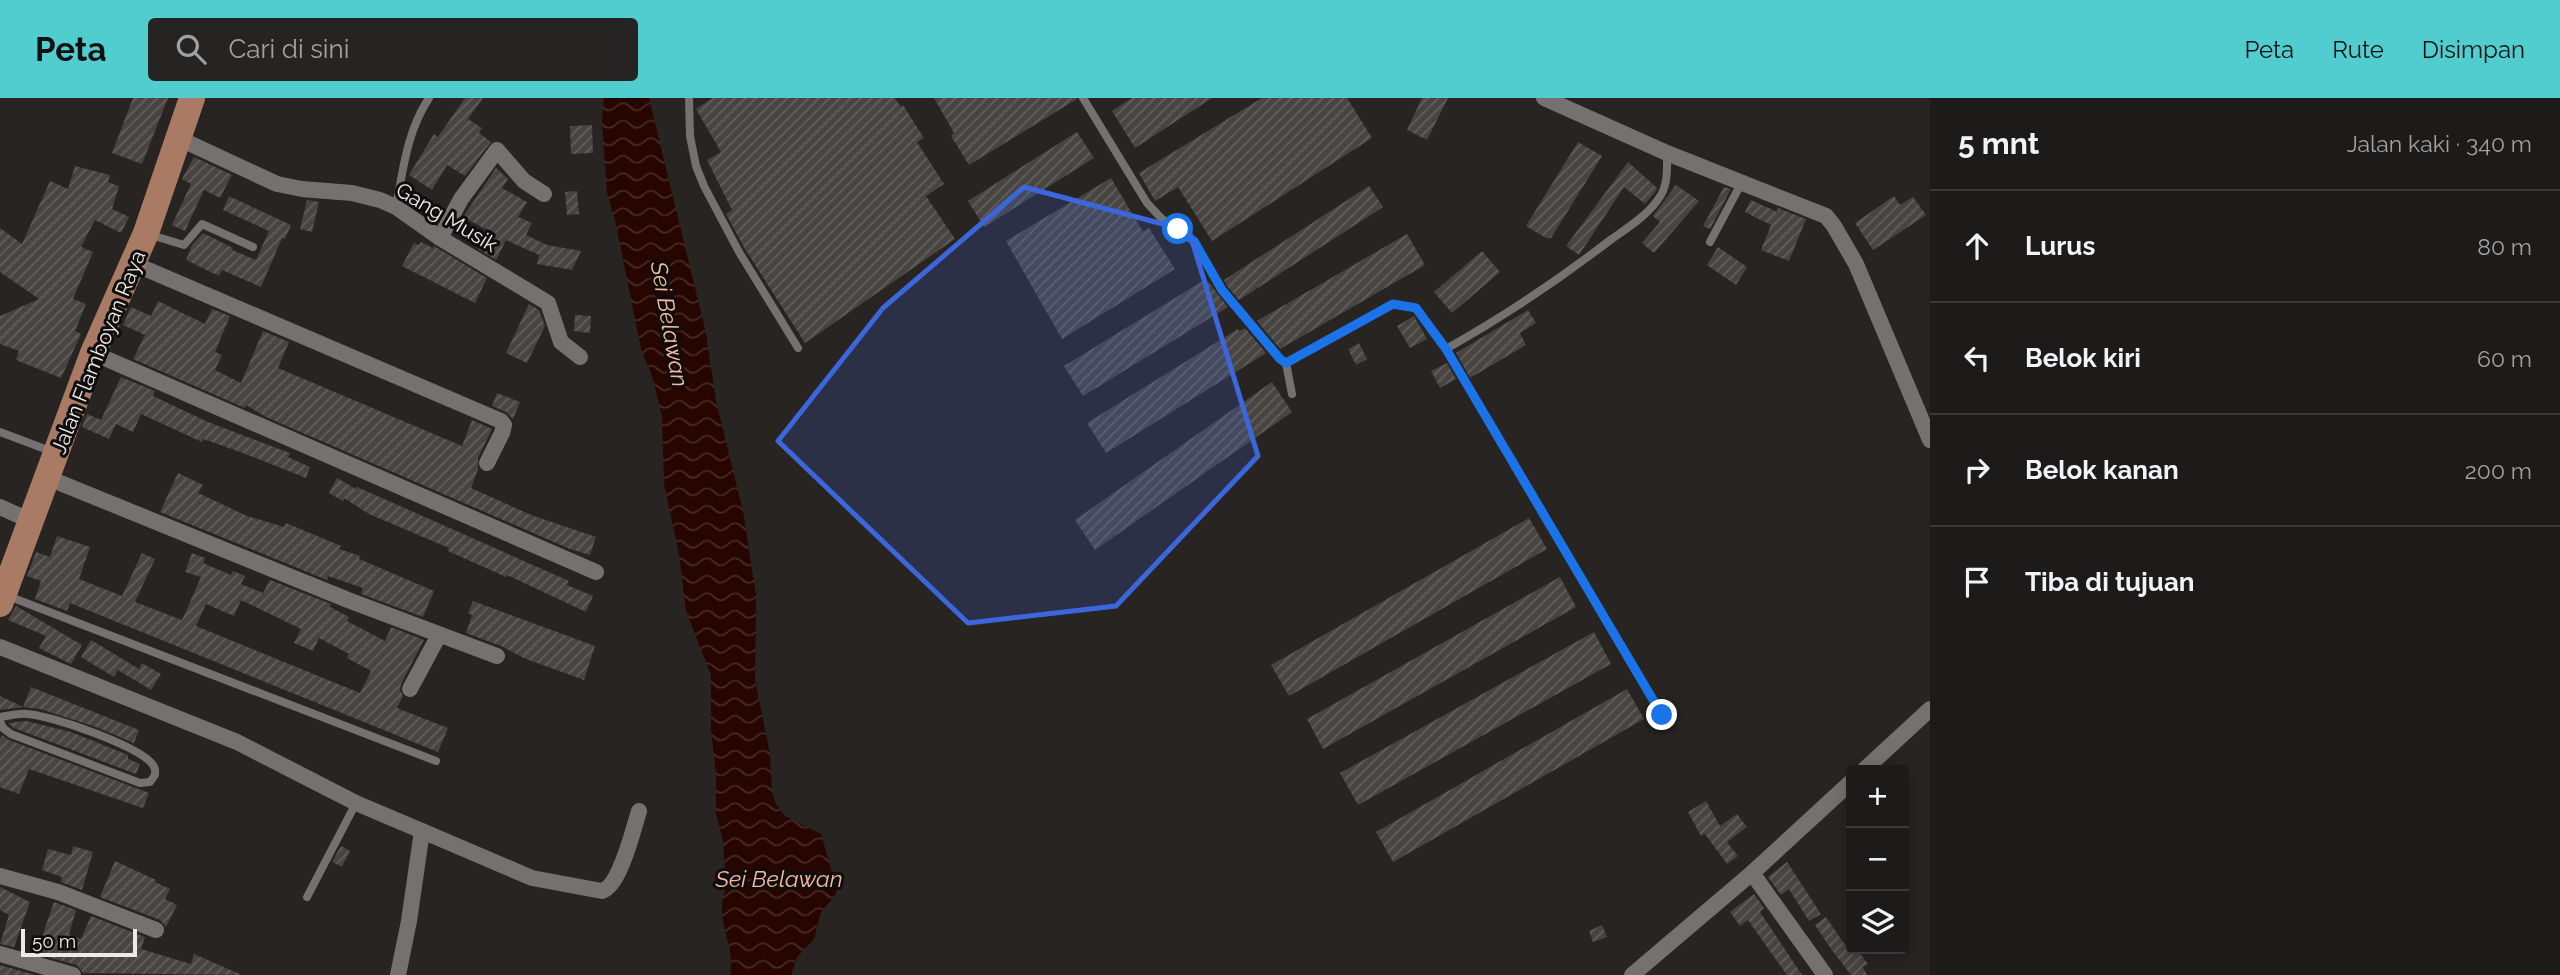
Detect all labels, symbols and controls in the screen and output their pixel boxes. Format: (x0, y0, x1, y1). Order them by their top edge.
search box (148, 18, 638, 81)
text: Peta (35, 30, 106, 69)
icon: search (172, 30, 210, 68)
text: Cari di sini (228, 34, 349, 64)
text: Peta (2244, 35, 2294, 64)
text: Rute (2332, 35, 2384, 64)
text: Disimpan (2422, 35, 2525, 64)
text: 5 mnt (1958, 126, 2039, 161)
text: Jalan kaki · 340 m (2347, 130, 2532, 157)
street label: Gang Musik (392, 177, 502, 257)
route start (1162, 213, 1193, 244)
icon: ahead (1958, 227, 1996, 265)
text: Lurus (2025, 231, 2095, 261)
text: 80 m (2477, 233, 2532, 260)
street label: Jalan Flamboyan Raya (46, 247, 150, 457)
water label: Sei Belawan (646, 258, 694, 389)
icon: left (1958, 339, 1996, 377)
text: Belok kiri (2025, 343, 2141, 373)
text: 60 m (2477, 345, 2532, 372)
icon: right (1958, 451, 1996, 489)
text: Belok kanan (2025, 455, 2179, 485)
text: 200 m (2465, 457, 2532, 484)
icon: arrive (1958, 563, 1996, 601)
text: Tiba di tujuan (2025, 567, 2195, 597)
route end (1646, 699, 1677, 730)
map controls (1846, 765, 1909, 954)
button: + (1846, 765, 1909, 828)
button: − (1846, 828, 1909, 891)
water label: Sei Belawan (714, 865, 843, 892)
button: layers (1846, 891, 1909, 954)
scale bar (21, 926, 136, 958)
text: 50 m (32, 930, 76, 952)

